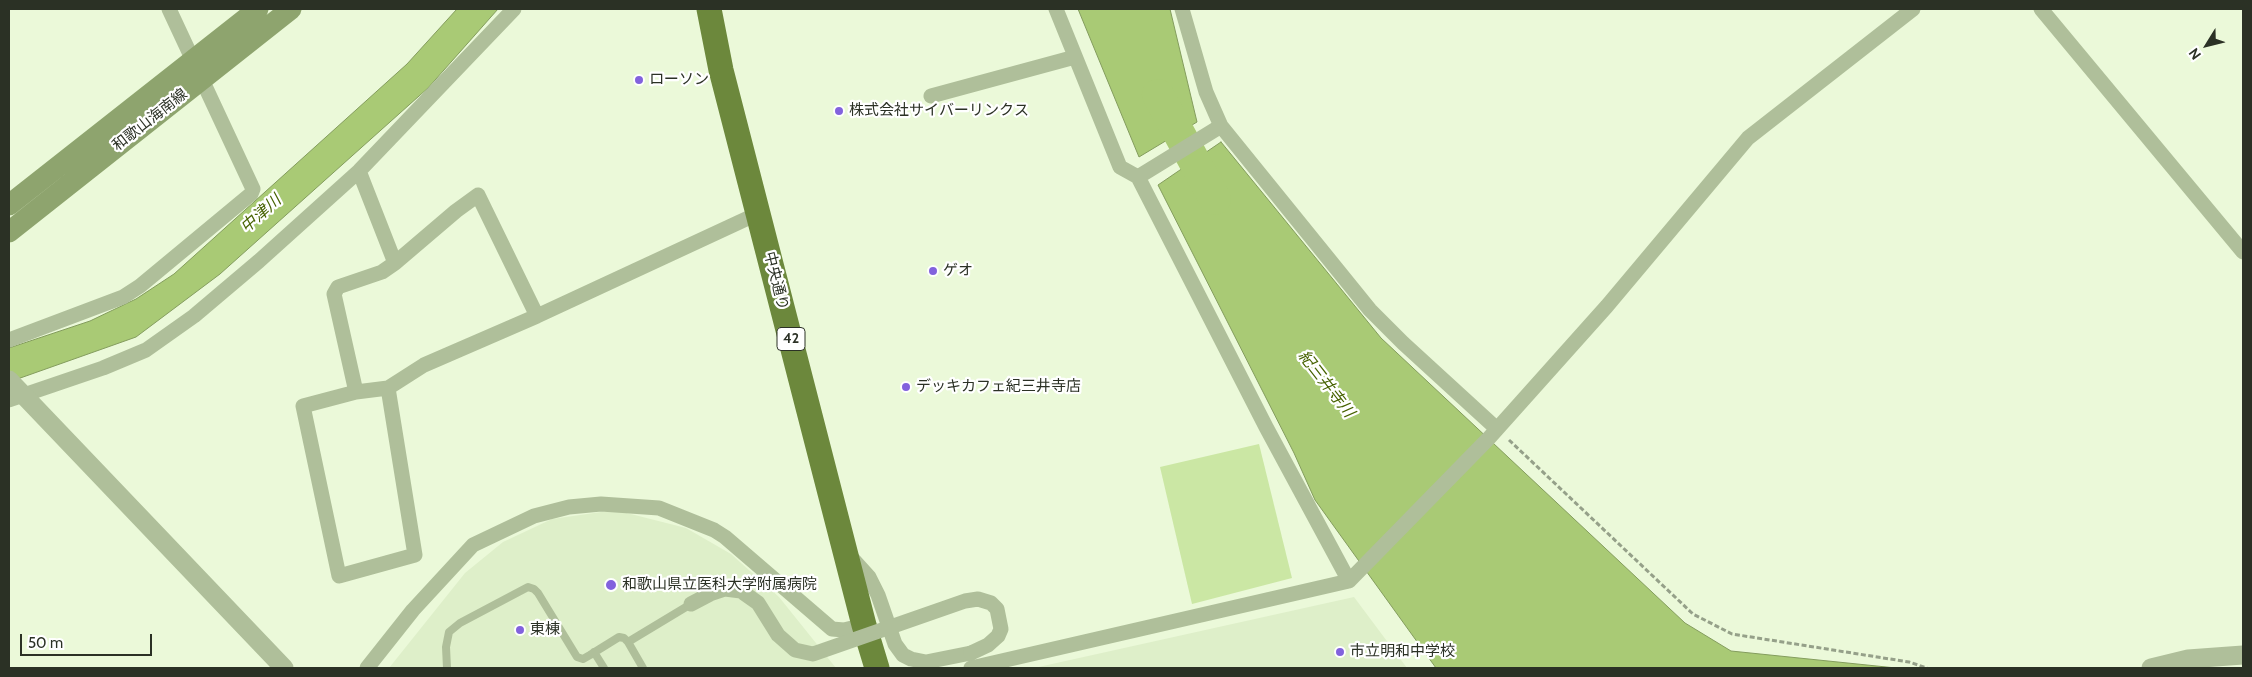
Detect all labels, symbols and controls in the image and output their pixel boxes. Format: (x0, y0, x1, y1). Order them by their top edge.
north arrow (2182, 20, 2232, 70)
text: N (2185, 45, 2205, 63)
place label: ローソン (649, 71, 709, 89)
marker: ローソン (633, 74, 645, 86)
street label: 和歌山海南線 (109, 85, 191, 155)
place label: 株式会社サイバーリンクス (849, 102, 1029, 120)
marker: 株式会社サイバーリンクス (833, 105, 845, 117)
water label: 中津川 (237, 191, 285, 237)
street label: 中央通り (760, 250, 792, 312)
place label: ゲオ (943, 262, 973, 280)
marker: ゲオ (927, 265, 939, 277)
road number: 42 (777, 328, 805, 350)
water label: 紀三井寺川 (1294, 347, 1358, 421)
place label: デッキカフェ紀三井寺店 (916, 378, 1081, 396)
marker: デッキカフェ紀三井寺店 (900, 381, 912, 393)
place label: 和歌山県立医科大学附属病院 (622, 576, 817, 594)
marker: 和歌山県立医科大学附属病院 (604, 578, 618, 592)
place label: 東棟 (530, 621, 560, 639)
scale bar (22, 624, 155, 656)
marker: 東棟 (514, 624, 526, 636)
text: 50 m (28, 634, 63, 652)
place label: 市立明和中学校 (1350, 643, 1455, 661)
marker: 市立明和中学校 (1334, 646, 1346, 658)

